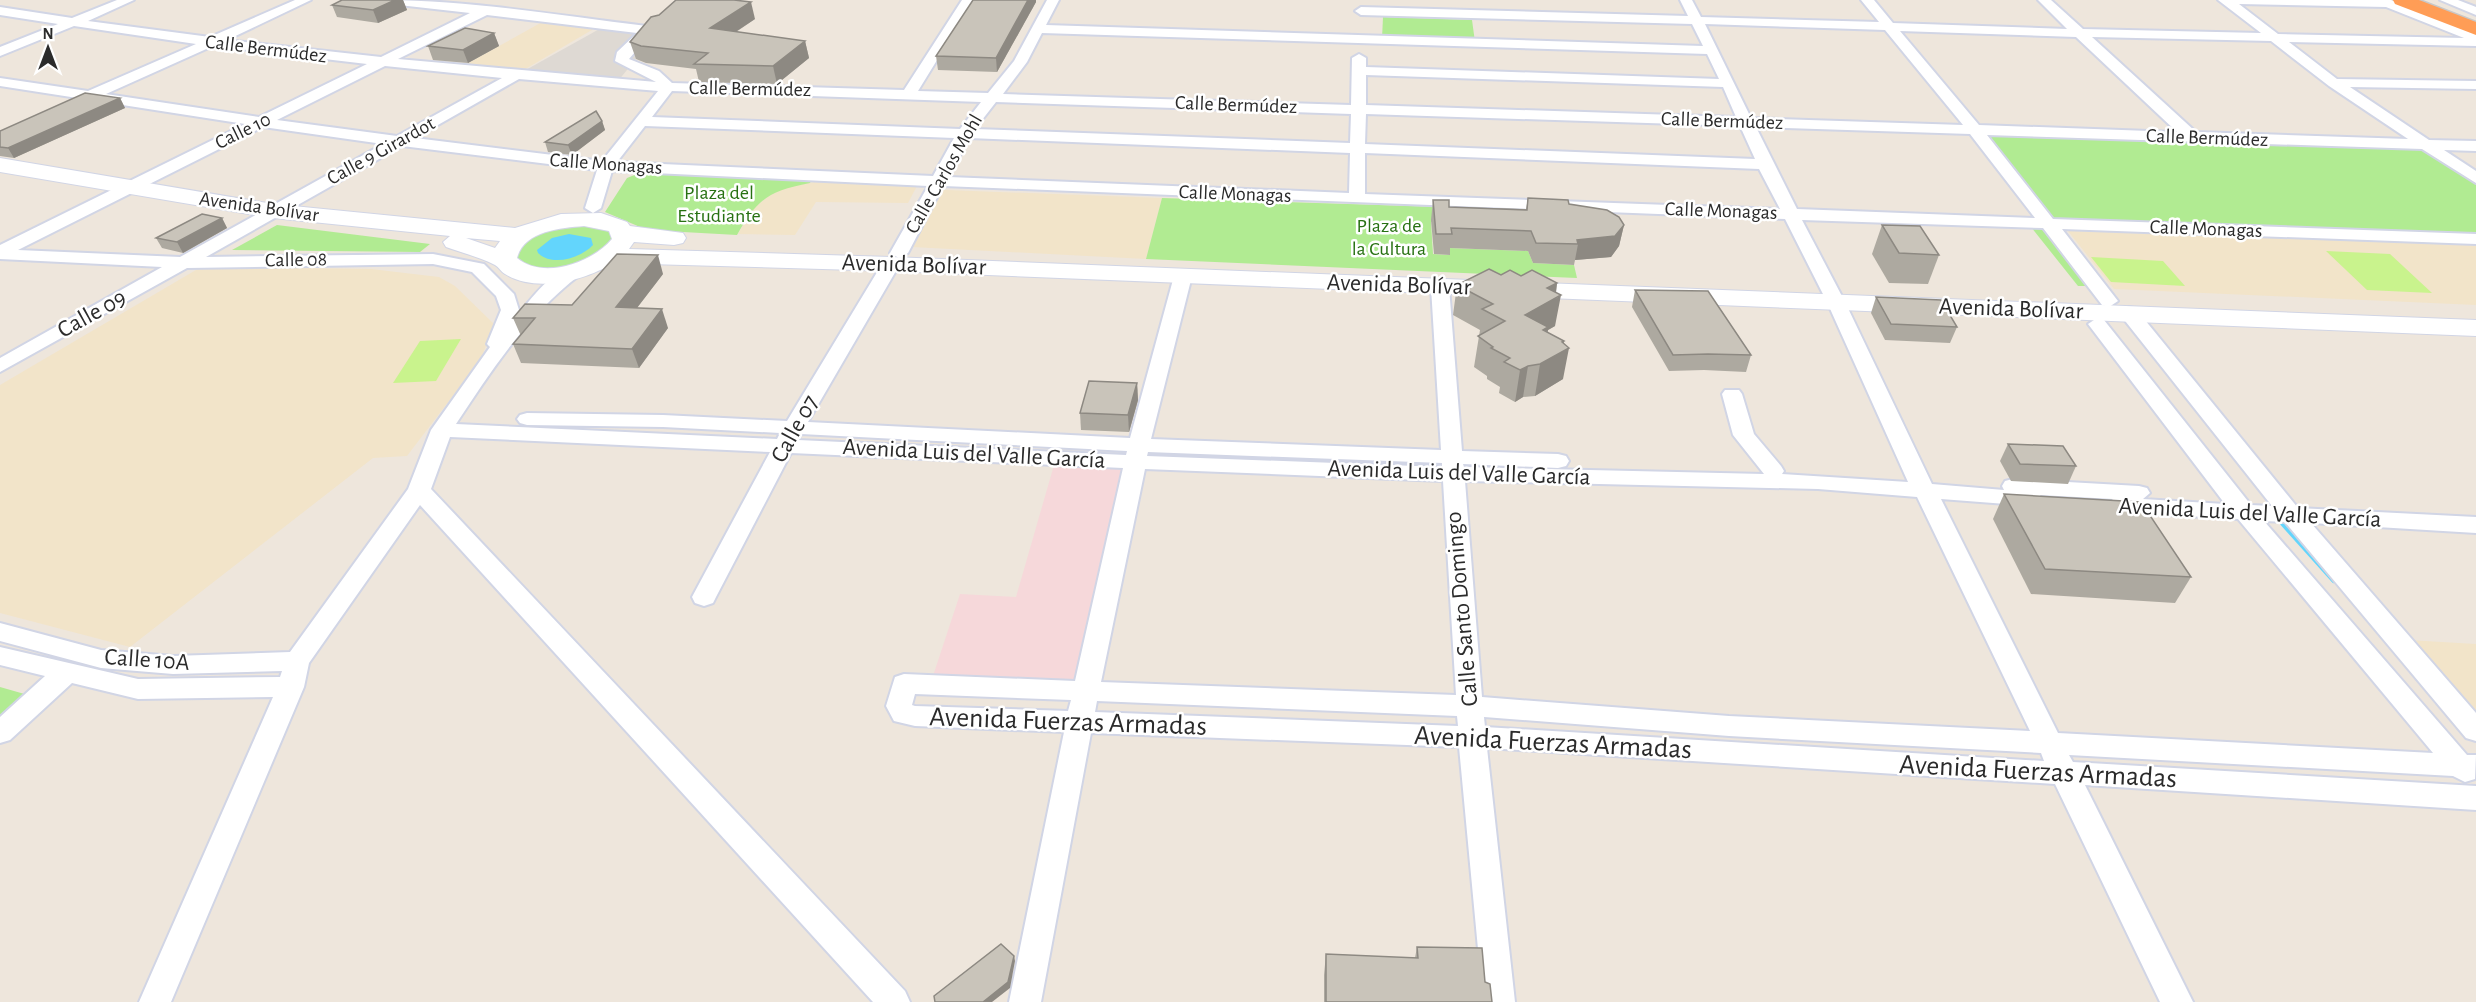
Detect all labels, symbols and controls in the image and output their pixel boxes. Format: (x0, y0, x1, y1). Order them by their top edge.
north arrow (18, 18, 78, 78)
text: N (42, 26, 54, 42)
street label: Calle Bermúdez (204, 32, 328, 66)
street label: Calle Bermúdez (689, 78, 811, 100)
street label: Calle Bermúdez (1175, 93, 1297, 117)
street label: Calle 10 (212, 109, 274, 153)
street label: Calle Bermúdez (1661, 109, 1783, 133)
street label: Calle Carlos Mohl (902, 111, 986, 237)
street label: Calle 9 Girardot (324, 113, 439, 189)
street label: Calle Bermúdez (2146, 126, 2268, 150)
street label: Calle Monagas (549, 150, 663, 178)
street label: Calle Monagas (1178, 182, 1292, 206)
park label: Plaza del Estudiante (677, 183, 761, 226)
street label: Avenida Bolívar (198, 189, 321, 225)
street label: Calle Monagas (1664, 199, 1778, 223)
park label: Plaza de la Cultura (1352, 216, 1426, 259)
street label: Calle Monagas (2149, 217, 2263, 241)
street label: Calle 08 (265, 249, 327, 271)
street label: Avenida Bolívar (841, 250, 987, 280)
street label: Avenida Bolívar (1326, 270, 1472, 300)
street label: Calle 09 (54, 285, 130, 343)
street label: Avenida Bolívar (1938, 294, 2084, 324)
street label: Calle 07 (767, 391, 823, 467)
street label: Avenida Luis del Valle García (842, 435, 1106, 473)
street label: Avenida Luis del Valle García (1327, 456, 1591, 490)
street label: Avenida Luis del Valle García (2118, 494, 2382, 532)
street label: Calle Santo Domingo (1442, 511, 1482, 707)
street label: Calle 10A (104, 645, 190, 675)
street label: Avenida Fuerzas Armadas (929, 703, 1207, 741)
street label: Avenida Fuerzas Armadas (1414, 722, 1692, 764)
street label: Avenida Fuerzas Armadas (1899, 751, 2177, 793)

